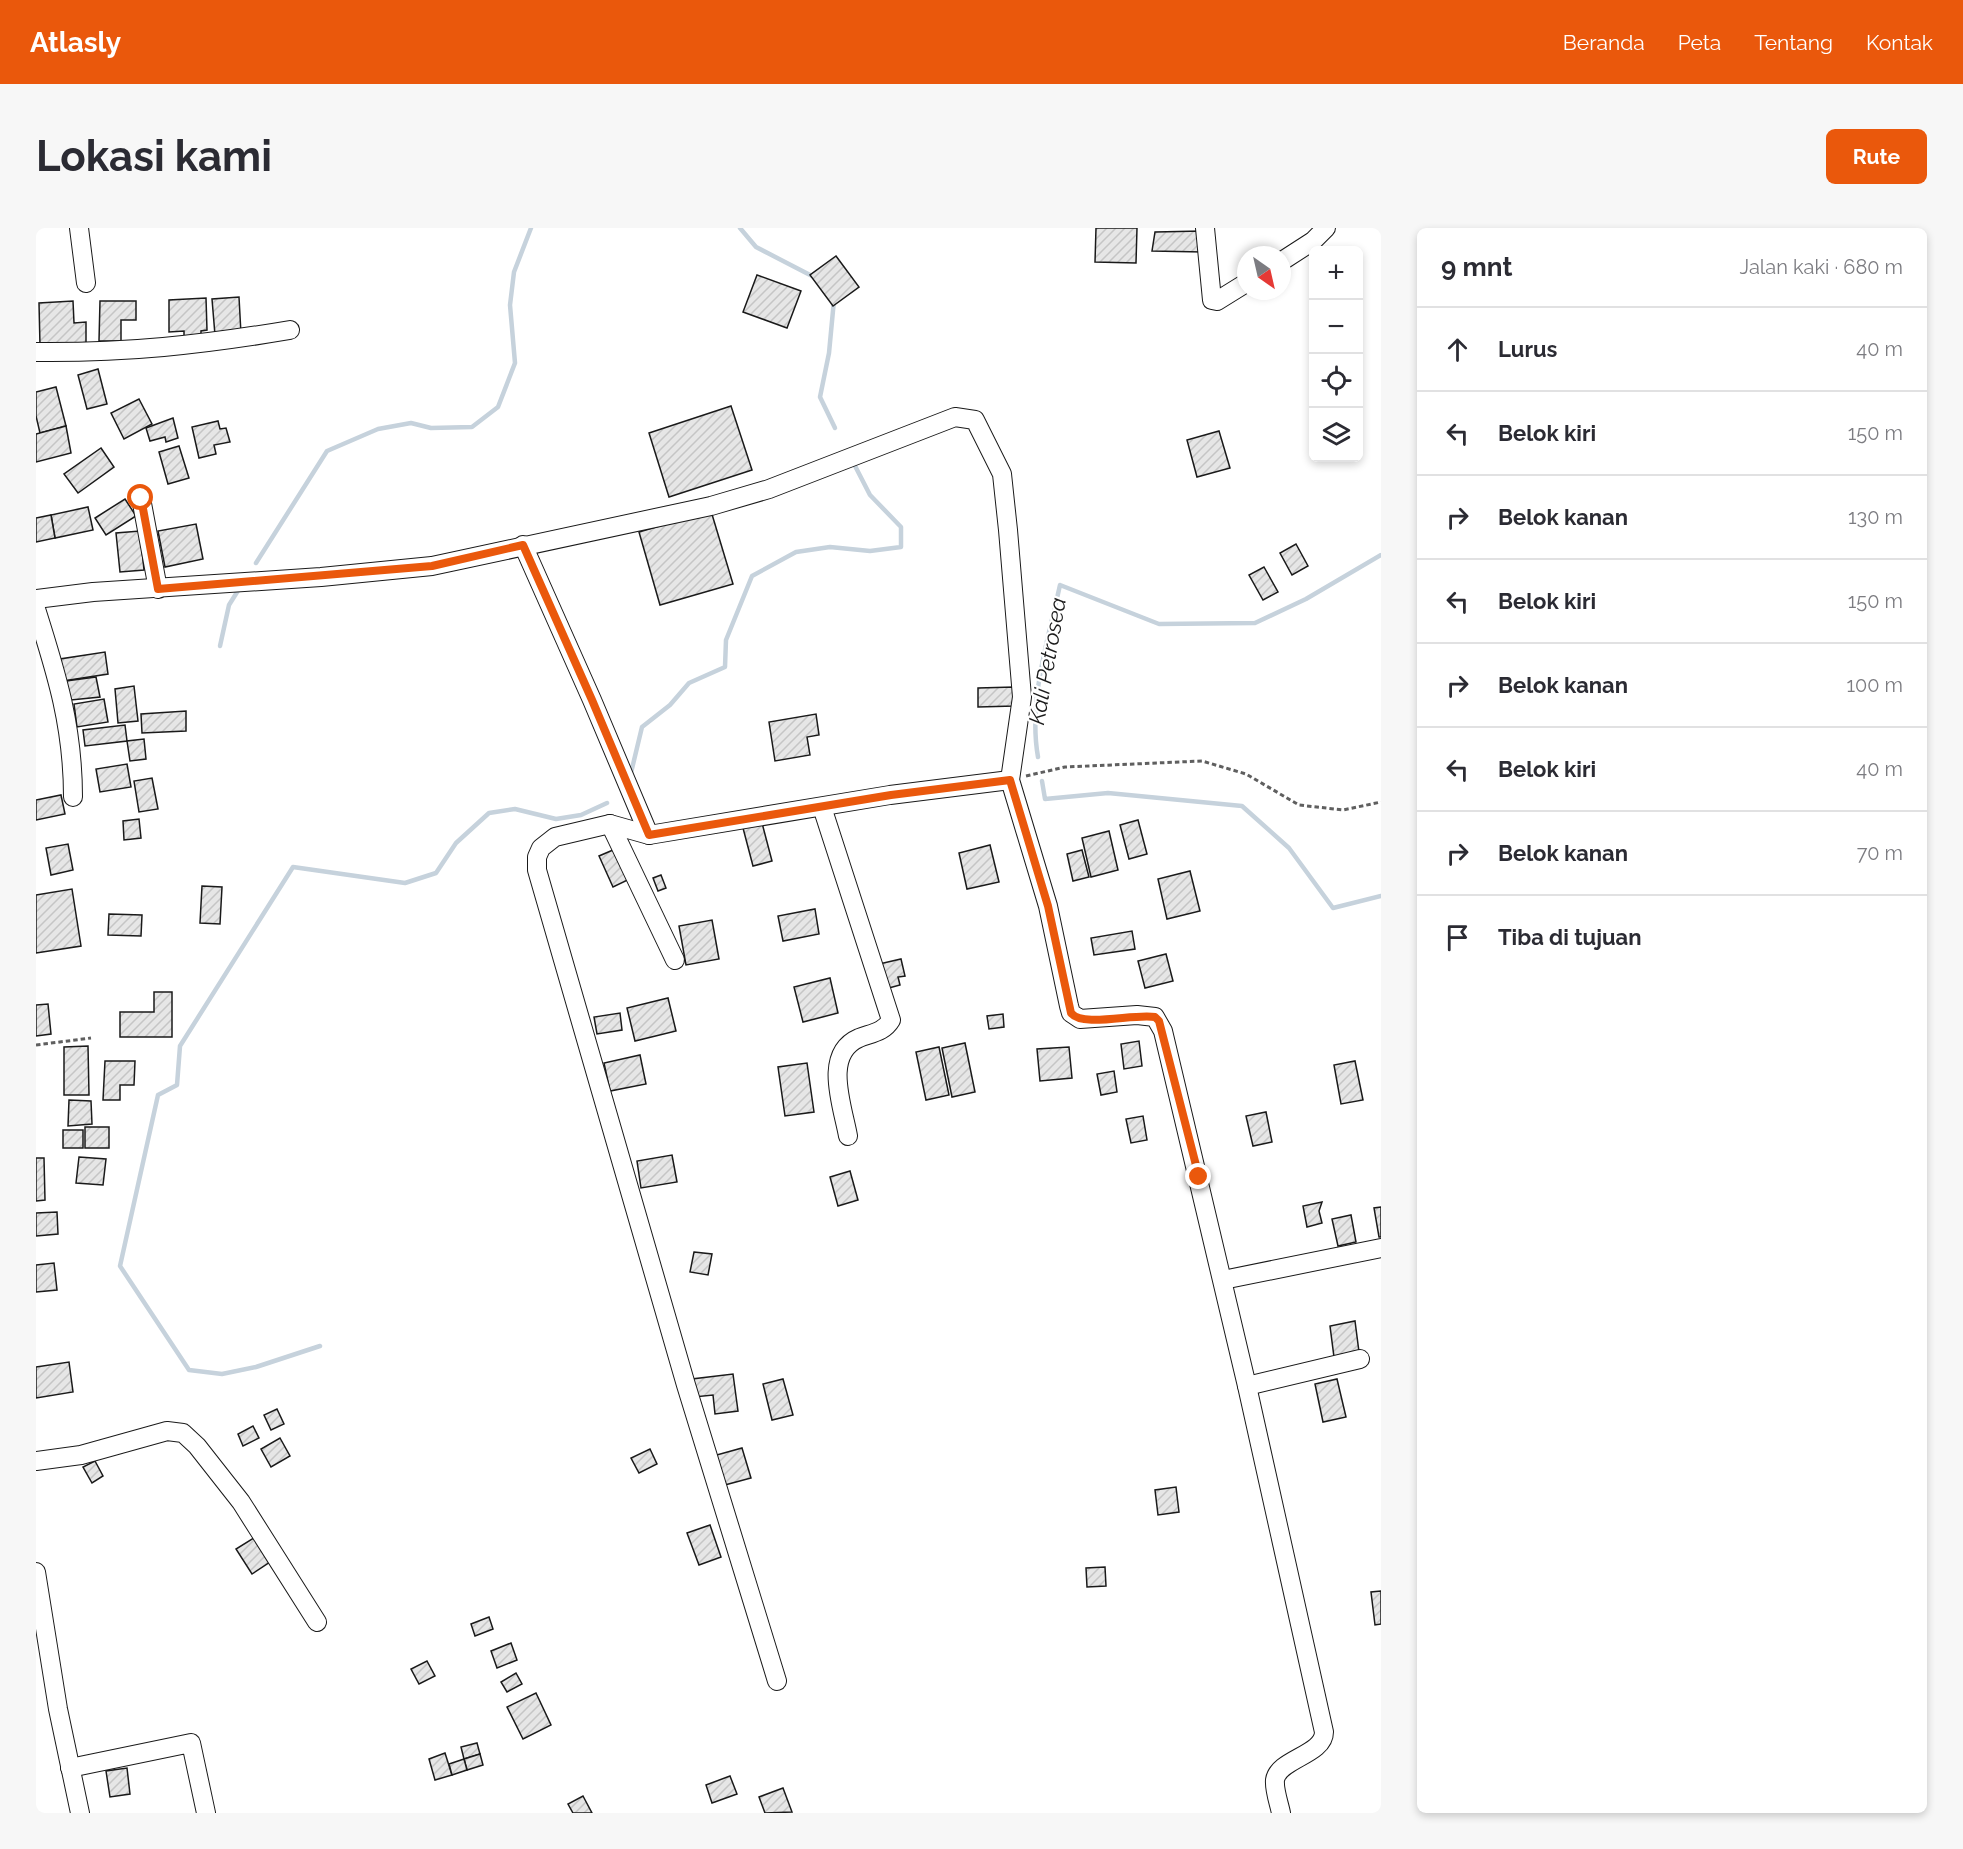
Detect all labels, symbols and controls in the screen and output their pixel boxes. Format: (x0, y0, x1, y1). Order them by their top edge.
text: Atlasly (30, 26, 121, 59)
text: Beranda (1563, 30, 1645, 55)
text: Peta (1678, 30, 1721, 55)
text: Tentang (1754, 30, 1833, 55)
text: Kontak (1866, 30, 1933, 55)
button: Rute (1826, 129, 1927, 184)
text: Lokasi kami (36, 132, 272, 181)
north arrow (1237, 246, 1291, 300)
map controls (1309, 246, 1363, 462)
button: + (1309, 246, 1363, 300)
text: 9 mnt (1441, 252, 1512, 282)
text: Jalan kaki · 680 m (1740, 255, 1903, 279)
button: − (1309, 300, 1363, 354)
icon: ahead (1441, 333, 1474, 366)
text: Lurus (1498, 336, 1557, 362)
text: 40 m (1856, 337, 1903, 361)
button: locate (1309, 354, 1363, 408)
button: layers (1309, 408, 1363, 462)
icon: left (1441, 417, 1474, 450)
text: Belok kiri (1498, 420, 1596, 446)
text: 150 m (1848, 421, 1903, 445)
route start (127, 484, 153, 510)
icon: right (1441, 501, 1474, 534)
text: Belok kanan (1498, 504, 1628, 530)
text: 130 m (1848, 505, 1903, 529)
icon: left (1441, 585, 1474, 618)
text: Belok kiri (1498, 588, 1596, 614)
text: 150 m (1848, 589, 1903, 613)
water label: Kali Petrosea (1023, 595, 1071, 727)
icon: right (1441, 669, 1474, 702)
text: Belok kanan (1498, 672, 1628, 698)
text: 100 m (1846, 673, 1903, 697)
icon: left (1441, 753, 1474, 786)
text: Belok kiri (1498, 756, 1596, 782)
text: 40 m (1856, 757, 1903, 781)
icon: right (1441, 837, 1474, 870)
text: Belok kanan (1498, 840, 1628, 866)
text: 70 m (1857, 841, 1903, 865)
icon: arrive (1441, 921, 1474, 954)
text: Tiba di tujuan (1498, 924, 1641, 950)
route end (1185, 1163, 1211, 1189)

